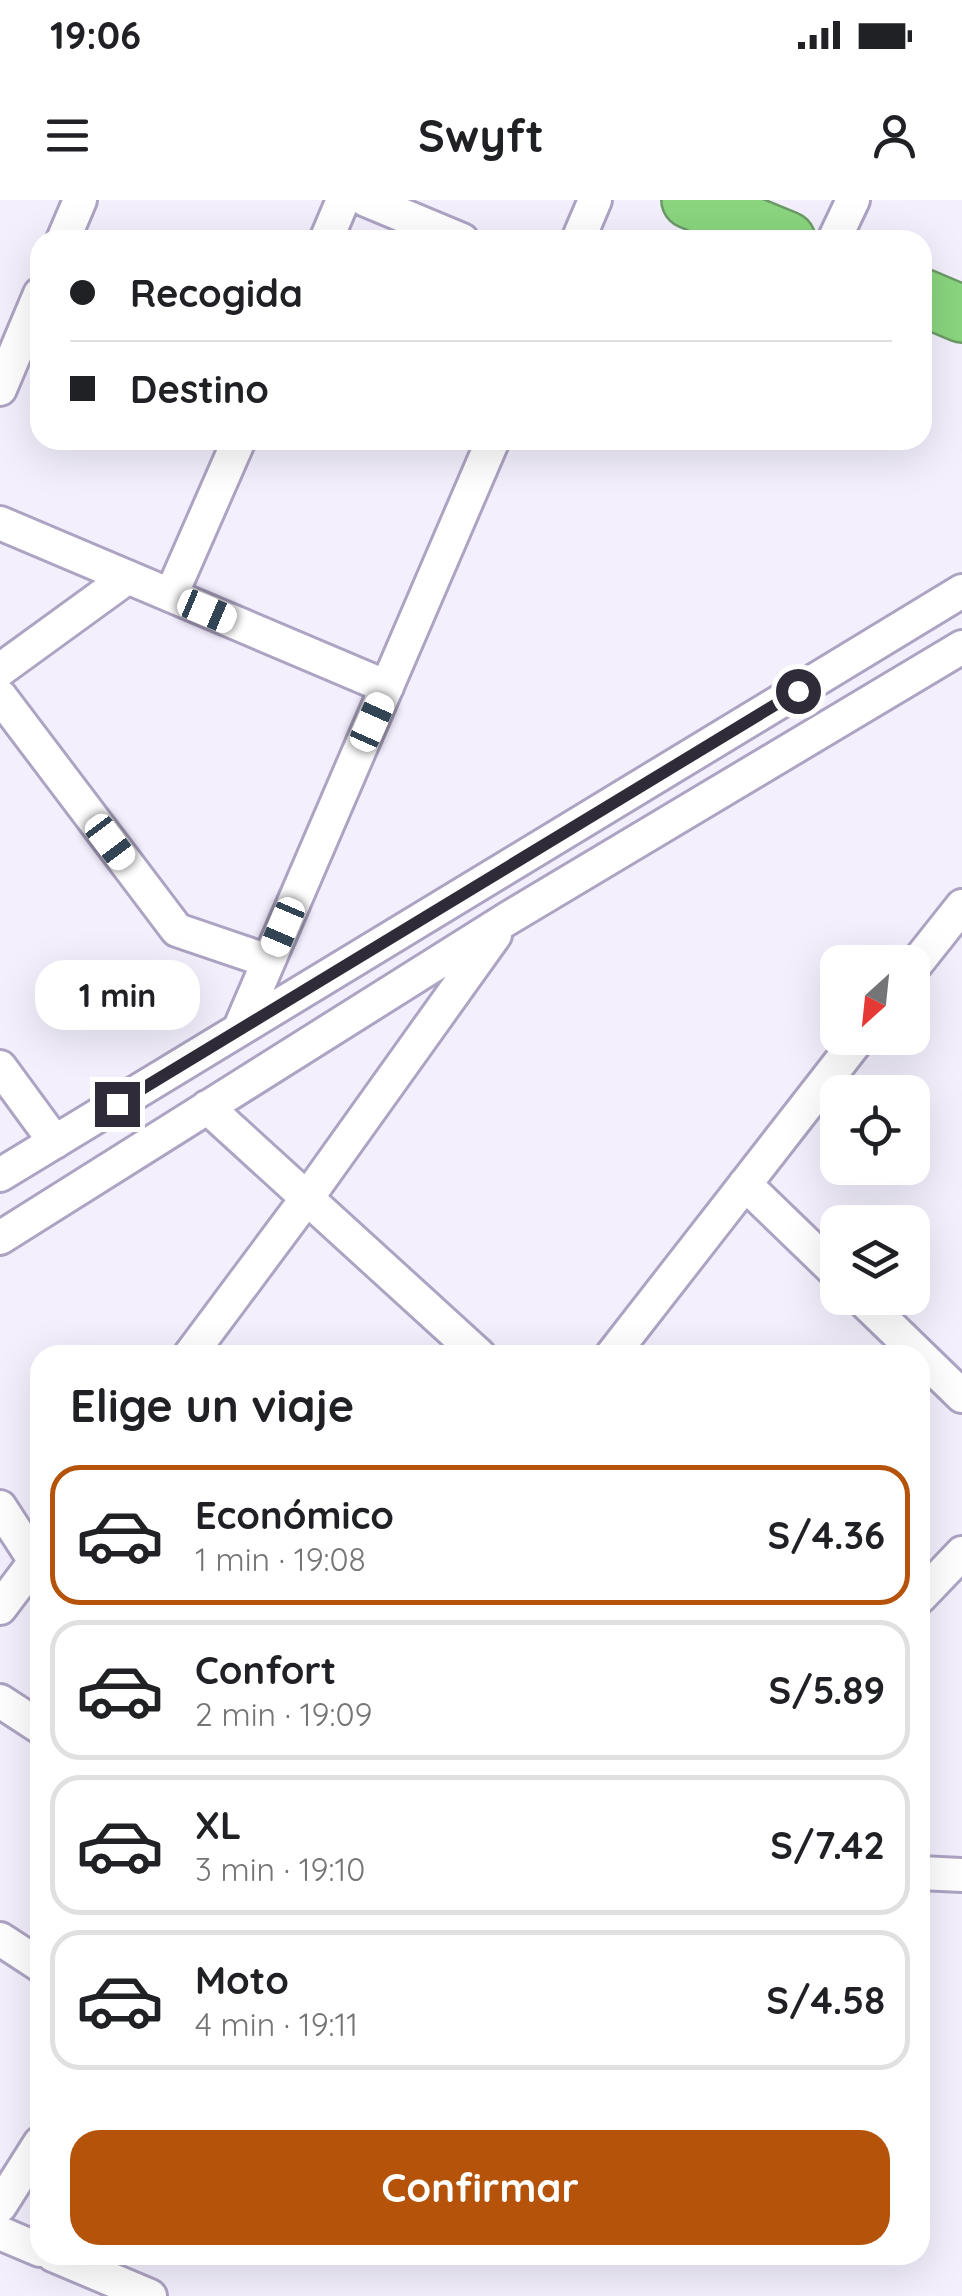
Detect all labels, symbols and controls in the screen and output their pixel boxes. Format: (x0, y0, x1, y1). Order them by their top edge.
text: 19:06 (50, 11, 141, 59)
text: Swyft (418, 107, 544, 163)
icon: menu (40, 108, 95, 163)
icon: person (867, 108, 922, 163)
text: Recogida (130, 269, 303, 317)
text: Destino (130, 365, 269, 413)
car (174, 585, 240, 637)
route start (776, 669, 821, 714)
car (346, 688, 398, 756)
car (80, 809, 140, 875)
car (257, 894, 309, 960)
north arrow (820, 945, 930, 1055)
map controls (820, 945, 930, 1315)
callout: 1 min (34, 959, 200, 1029)
text: 1 min (79, 975, 156, 1015)
button: locate (820, 1075, 930, 1185)
route end (95, 1082, 140, 1127)
button: layers (820, 1205, 930, 1315)
text: Elige un viaje (70, 1377, 354, 1433)
icon: car (75, 1490, 165, 1580)
text: Económico (195, 1491, 394, 1539)
text: S/4.36 (768, 1511, 885, 1559)
text: 1 min · 19:08 (195, 1539, 366, 1579)
icon: car (75, 1645, 165, 1735)
text: Confort (195, 1646, 336, 1694)
text: S/5.89 (768, 1666, 885, 1714)
text: 2 min · 19:09 (195, 1694, 372, 1734)
icon: car (75, 1800, 165, 1890)
text: XL (195, 1801, 241, 1849)
text: S/7.42 (770, 1821, 885, 1869)
text: 3 min · 19:10 (195, 1849, 365, 1889)
icon: car (75, 1955, 165, 2045)
text: Moto (195, 1956, 289, 2004)
text: S/4.58 (766, 1976, 885, 2024)
text: 4 min · 19:11 (195, 2004, 358, 2044)
button: Confirmar (70, 2130, 890, 2245)

